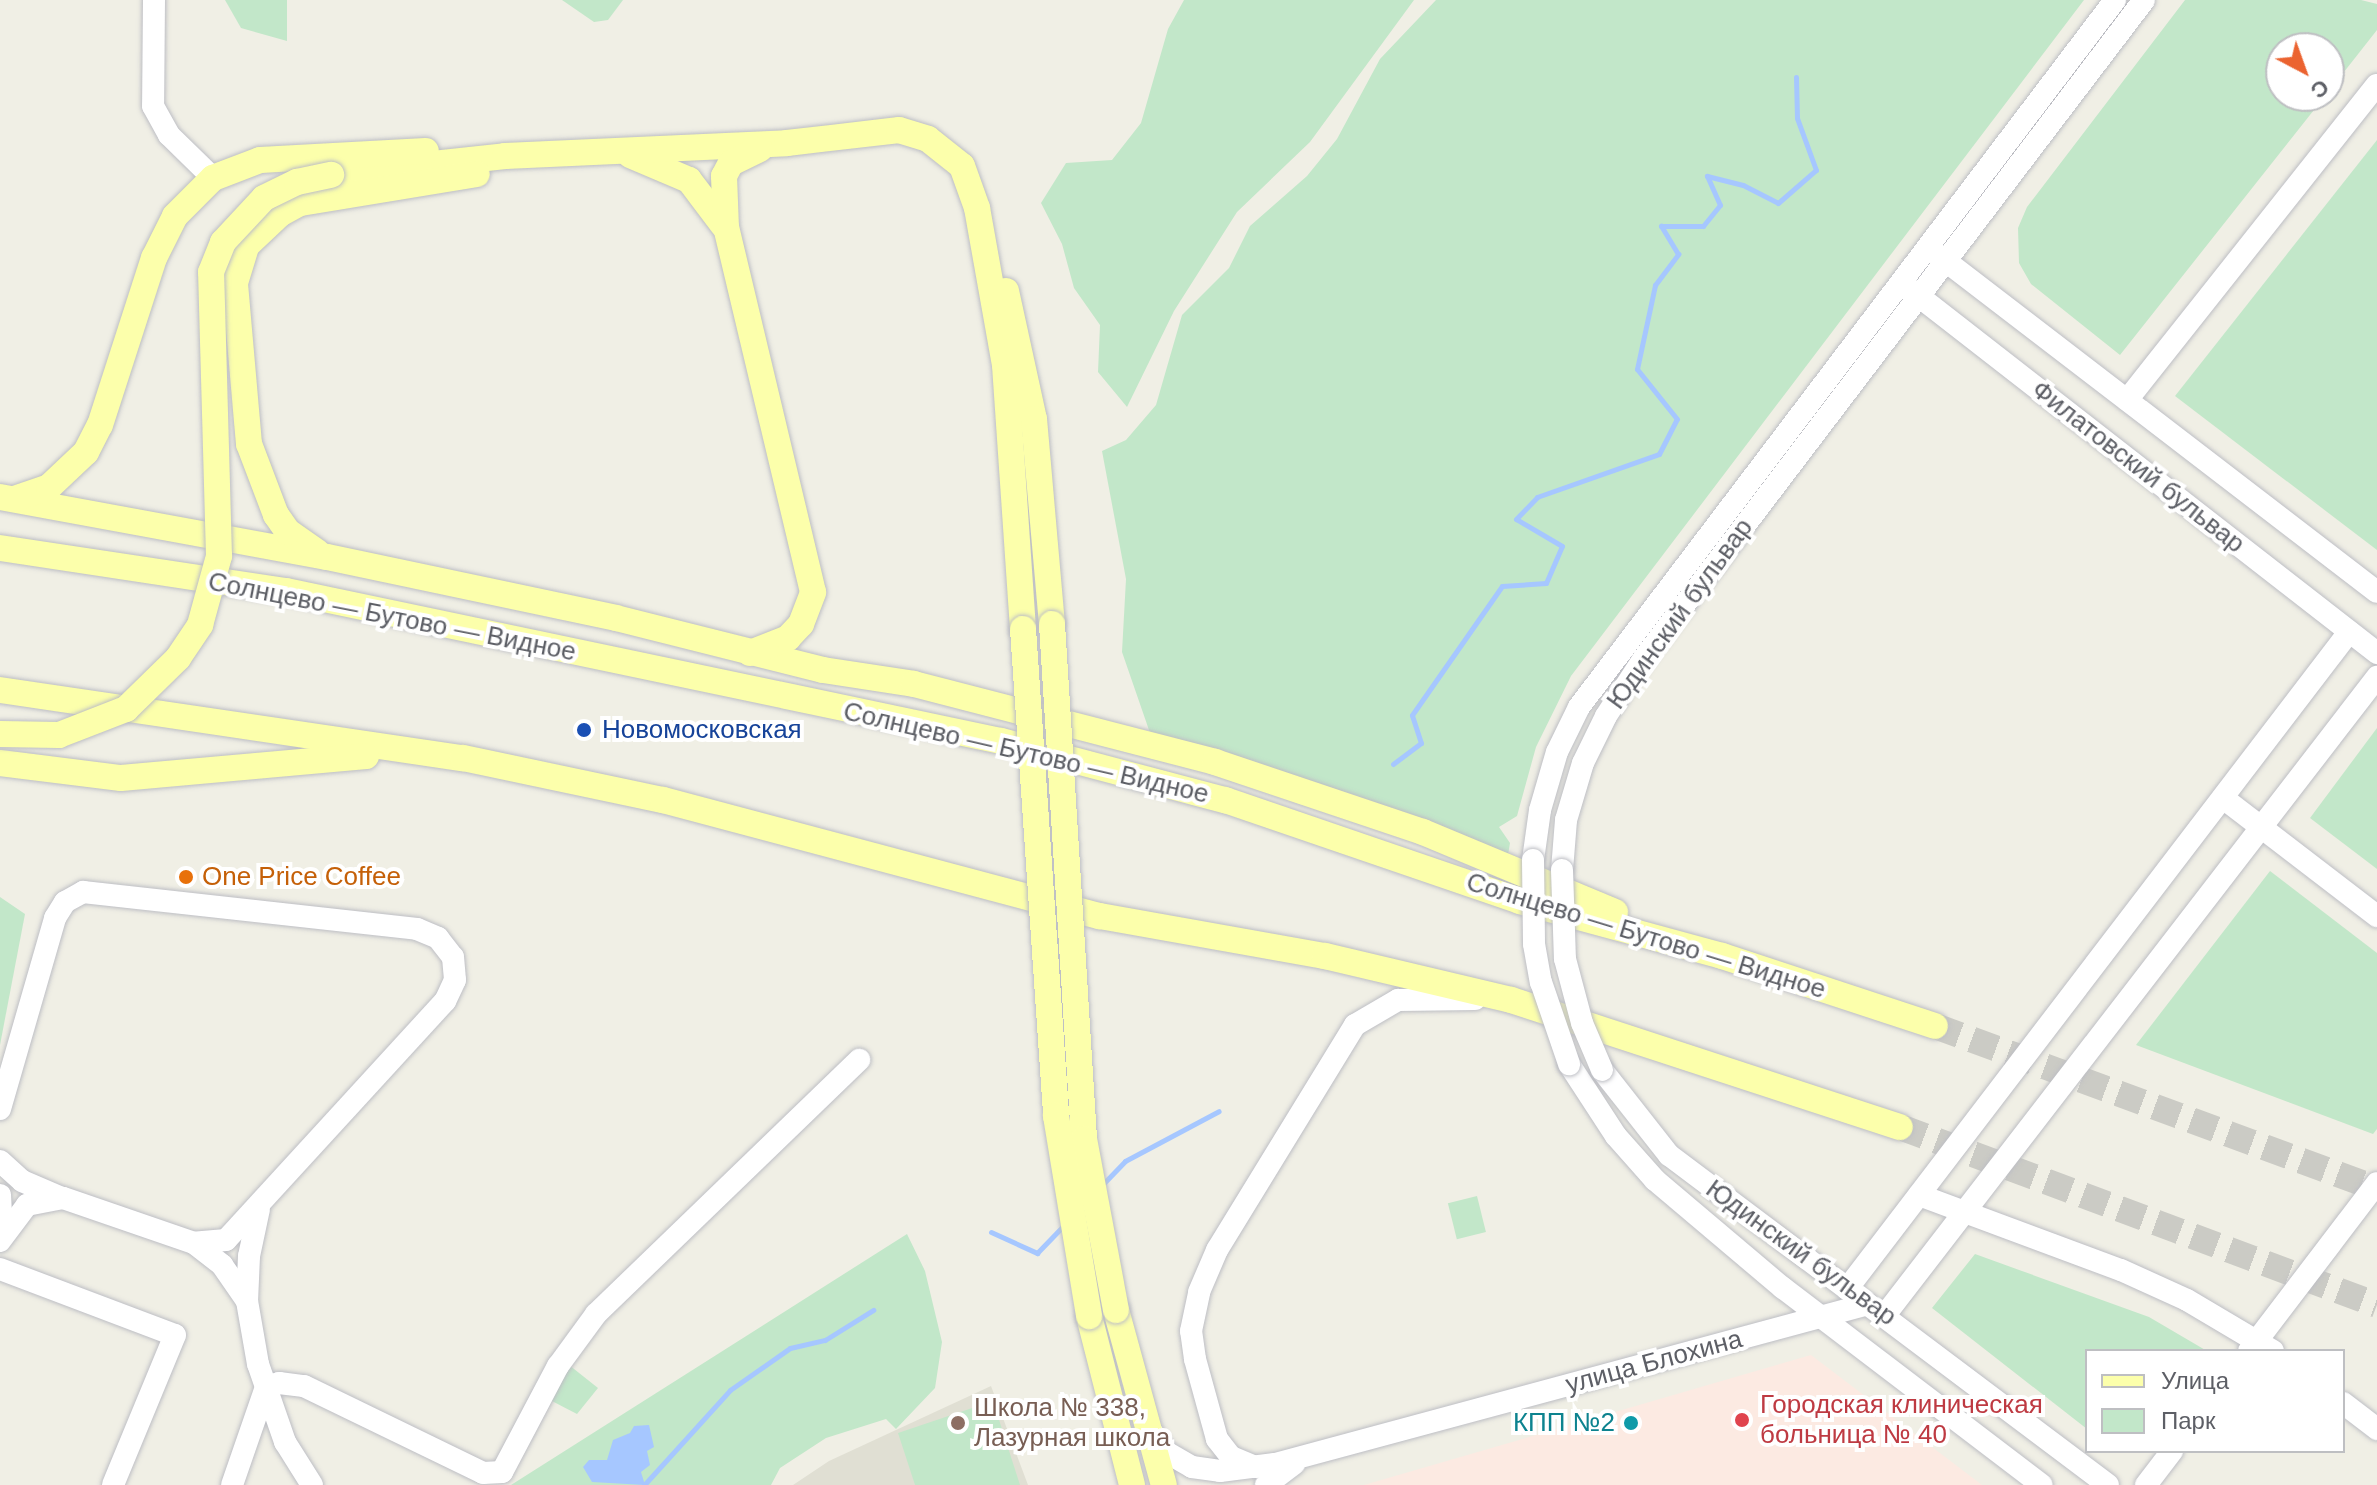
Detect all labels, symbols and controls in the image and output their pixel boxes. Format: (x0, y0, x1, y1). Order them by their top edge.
north arrow (2265, 32, 2345, 112)
text: С (2306, 74, 2334, 104)
street label: Филатовский бульвар (2025, 374, 2251, 560)
street label: Юдинский бульвар (1600, 513, 1760, 715)
street label: Солнцево — Бутово — Видное (205, 566, 579, 668)
street label: Солнцево — Бутово — Видное (840, 696, 1212, 810)
place label: Новомосковская (602, 714, 802, 746)
marker: Новомосковская (573, 719, 595, 741)
place label: One Price Coffee (202, 861, 401, 893)
street label: Солнцево — Бутово — Видное (1463, 866, 1829, 1006)
marker: One Price Coffee (177, 868, 195, 886)
street label: Юдинский бульвар (1700, 1173, 1902, 1333)
street label: улица Блохина (1562, 1323, 1746, 1401)
legend (2085, 1349, 2345, 1453)
text: Улица (2161, 1367, 2229, 1394)
place label: Городская клиническая больница № 40 (1760, 1389, 2043, 1450)
place label: Школа № 338, Лазурная школа (974, 1392, 1170, 1454)
place label: КПП №2 (1513, 1407, 1615, 1439)
text: Парк (2161, 1407, 2215, 1434)
marker: Городская клиническая больница № 40 (1731, 1409, 1753, 1431)
marker: Школа № 338, Лазурная школа (949, 1414, 967, 1432)
marker: КПП №2 (1622, 1414, 1640, 1432)

